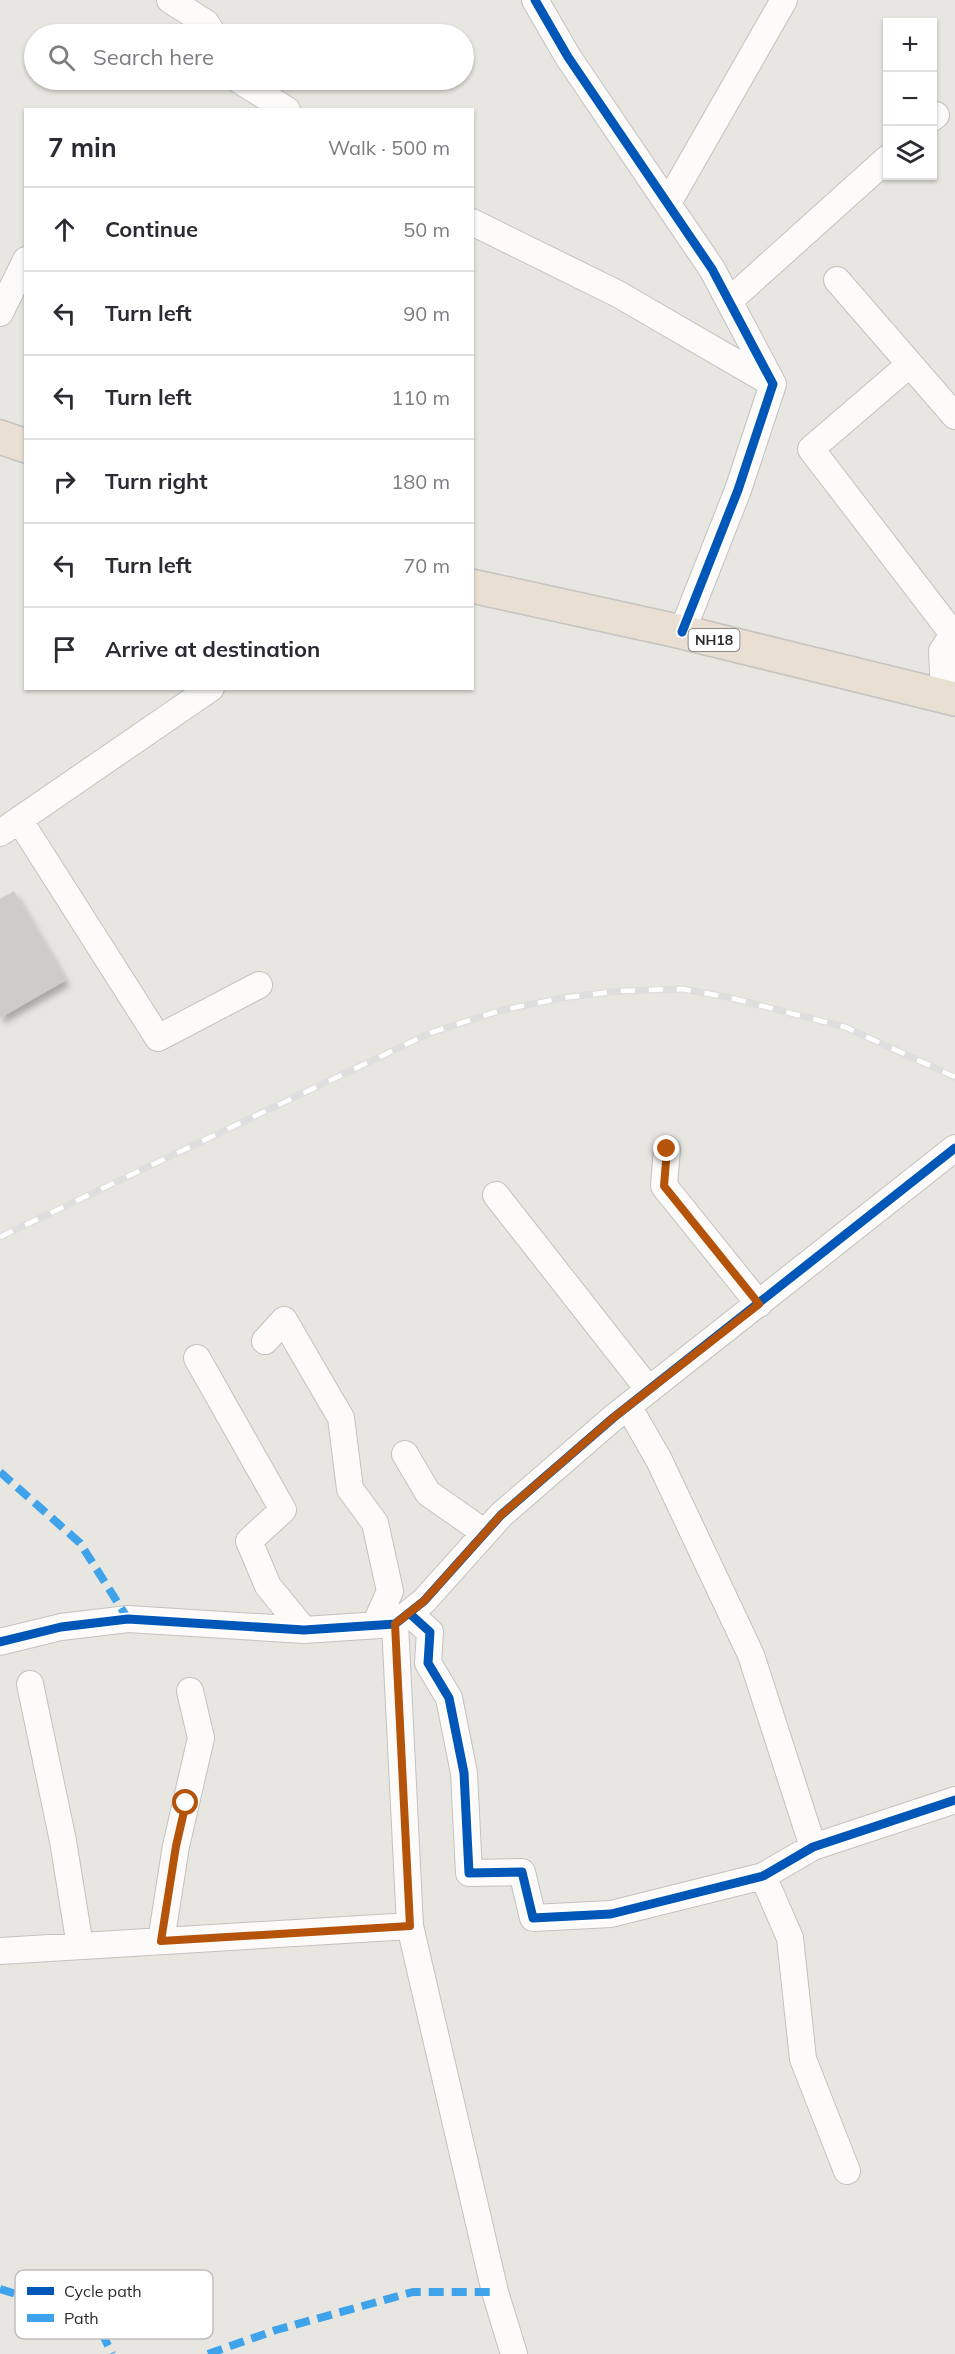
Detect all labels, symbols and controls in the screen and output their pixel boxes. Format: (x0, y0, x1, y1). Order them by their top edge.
map controls (883, 18, 937, 180)
button: + (883, 18, 937, 72)
search box (24, 24, 474, 90)
icon: search (45, 41, 78, 74)
text: Search here (93, 43, 214, 71)
button: − (883, 72, 937, 126)
button: layers (883, 126, 937, 180)
text: 7 min (48, 131, 117, 164)
text: Walk · 500 m (328, 135, 450, 160)
icon: ahead (48, 213, 81, 246)
text: Continue (105, 215, 198, 243)
text: 50 m (403, 217, 450, 242)
icon: left (48, 297, 81, 330)
text: Turn left (105, 299, 192, 327)
text: 90 m (403, 301, 450, 326)
icon: left (48, 381, 81, 414)
text: Turn left (105, 383, 192, 411)
text: 110 m (391, 385, 450, 410)
icon: right (48, 465, 81, 498)
text: Turn right (105, 467, 208, 495)
text: 180 m (391, 469, 450, 494)
icon: left (48, 549, 81, 582)
text: Turn left (105, 551, 192, 579)
text: 70 m (403, 553, 450, 578)
road number: NH18 (688, 629, 740, 651)
icon: arrive (48, 633, 81, 666)
text: Arrive at destination (105, 635, 320, 663)
route end (653, 1135, 679, 1161)
route start (172, 1789, 198, 1815)
legend (15, 2270, 213, 2339)
text: Cycle path (64, 2281, 142, 2301)
text: Path (64, 2308, 99, 2328)

